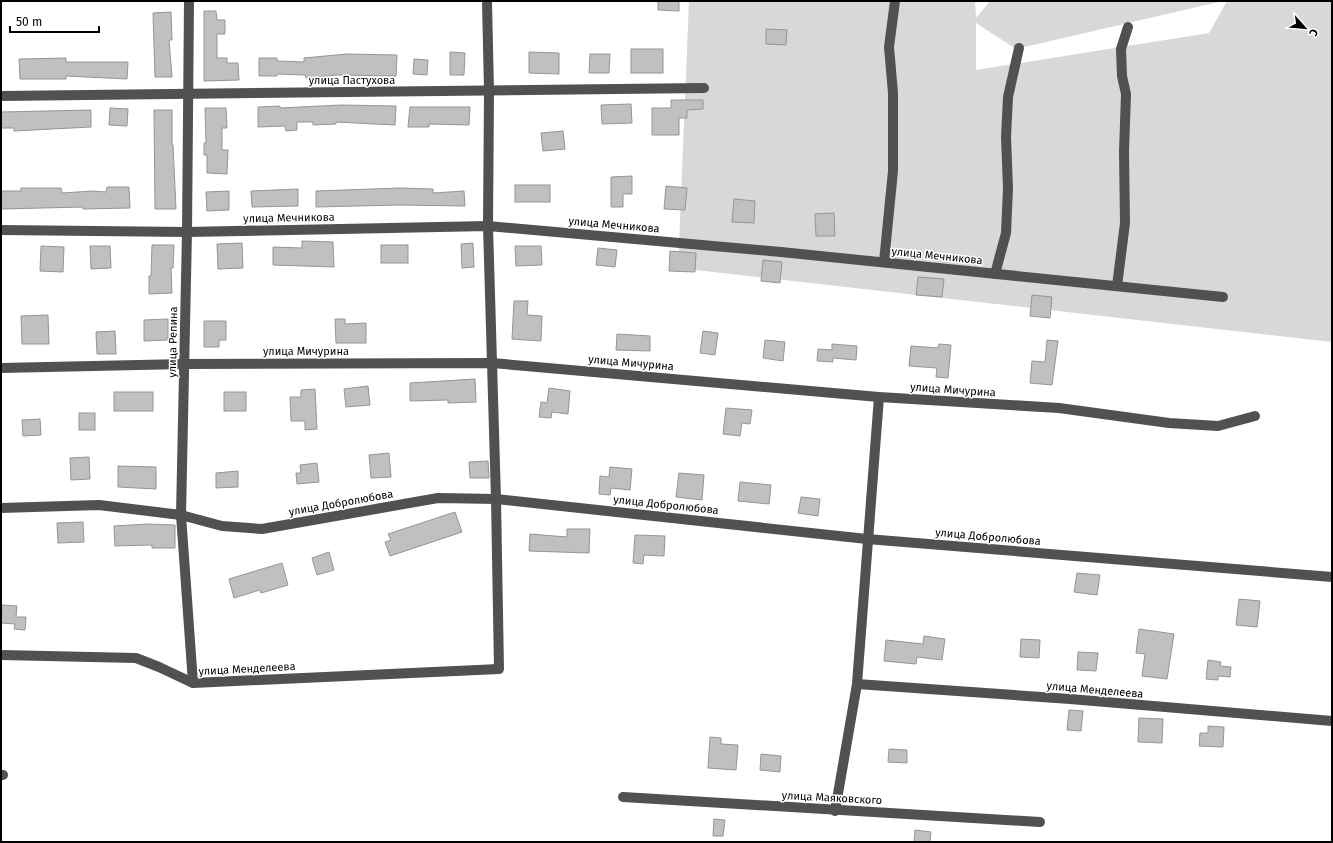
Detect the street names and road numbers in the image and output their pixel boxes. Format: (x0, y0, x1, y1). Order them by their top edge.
street label: улица Пастухова (309, 74, 395, 87)
street label: улица Мечникова (243, 211, 335, 225)
street label: улица Мечникова (568, 215, 660, 235)
street label: улица Мечникова (891, 245, 983, 267)
street label: улица Репина (166, 306, 180, 378)
street label: улица Мичурина (263, 345, 349, 358)
street label: улица Мичурина (588, 353, 674, 373)
street label: улица Мичурина (910, 381, 996, 399)
street label: улица Добролюбова (288, 487, 394, 519)
street label: улица Добролюбова (613, 493, 719, 517)
street label: улица Добролюбова (935, 526, 1041, 548)
street label: улица Менделеева (198, 660, 296, 678)
street label: улица Менделеева (1046, 679, 1144, 701)
street label: улица Маяковского (781, 789, 883, 807)

